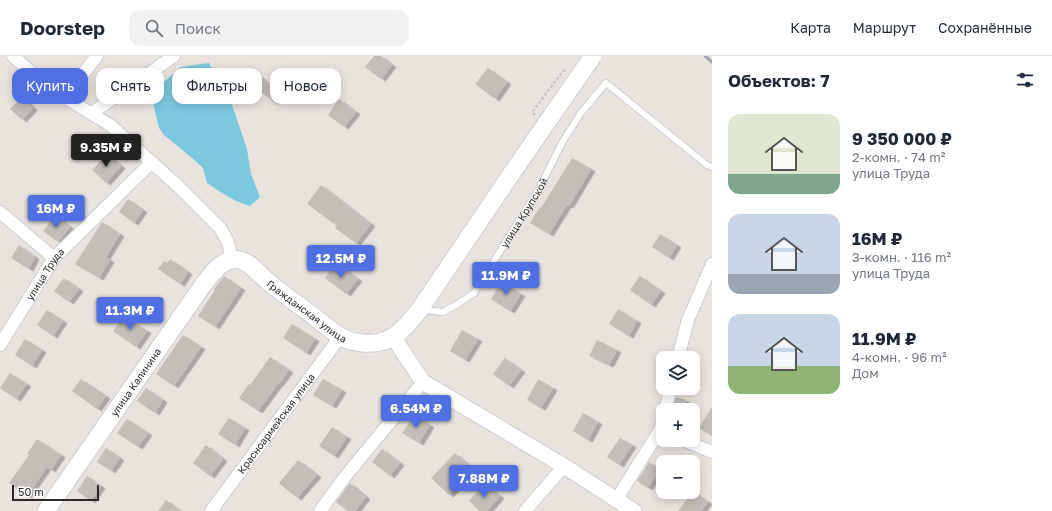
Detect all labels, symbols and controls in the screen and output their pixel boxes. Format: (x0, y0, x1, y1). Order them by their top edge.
search box (129, 10, 409, 46)
text: Doorstep (20, 16, 105, 39)
icon: search (143, 17, 165, 39)
text: Поиск (175, 19, 221, 37)
text: Карта (790, 19, 831, 36)
text: Маршрут (853, 19, 916, 36)
text: Сохранённые (938, 19, 1032, 36)
chip: Купить (12, 68, 88, 104)
chip: Снять (96, 68, 164, 104)
chip: Фильтры (172, 68, 262, 104)
chip: Новое (270, 68, 341, 104)
icon: filters (1014, 69, 1036, 91)
text: Объектов: 7 (728, 70, 830, 91)
text: 9 350 000 ₽ (852, 128, 952, 149)
icon: home (760, 130, 808, 178)
pin: 9.35M ₽ (69, 134, 143, 168)
text: 9.35M ₽ (80, 139, 132, 155)
text: 2-комн. · 74 m² (852, 149, 945, 165)
text: улица Труда (852, 165, 930, 181)
street label: улица Крупской (498, 176, 550, 250)
pin: 16M ₽ (28, 195, 84, 229)
text: 16M ₽ (37, 200, 75, 216)
text: 16M ₽ (852, 228, 902, 249)
icon: home (760, 230, 808, 278)
pin: 12.5M ₽ (304, 245, 378, 279)
street label: улица Труда (23, 246, 67, 302)
text: 3-комн. · 116 m² (852, 249, 951, 265)
text: 12.5M ₽ (316, 250, 366, 266)
pin: 11.9M ₽ (469, 262, 543, 296)
text: улица Труда (852, 265, 930, 281)
text: 11.9M ₽ (481, 267, 531, 283)
street label: Гражданская улица (265, 277, 349, 345)
pin: 11.3M ₽ (93, 297, 167, 331)
text: 11.3M ₽ (105, 302, 155, 318)
text: 11.9M ₽ (852, 328, 917, 349)
icon: home (760, 330, 808, 378)
street label: улица Калинина (108, 346, 163, 418)
text: 4-комн. · 96 m² (852, 349, 947, 365)
map controls (656, 351, 700, 499)
button: layers (656, 351, 700, 395)
text: Дом (852, 365, 879, 381)
street label: Красноармейская улица (235, 371, 317, 476)
pin: 6.54M ₽ (379, 395, 453, 429)
text: 6.54M ₽ (390, 400, 442, 416)
button: + (656, 403, 700, 447)
button: − (656, 455, 700, 499)
pin: 7.88M ₽ (447, 465, 521, 499)
text: 7.88M ₽ (458, 470, 510, 486)
scale bar (12, 483, 99, 502)
text: 50 m (18, 485, 44, 498)

